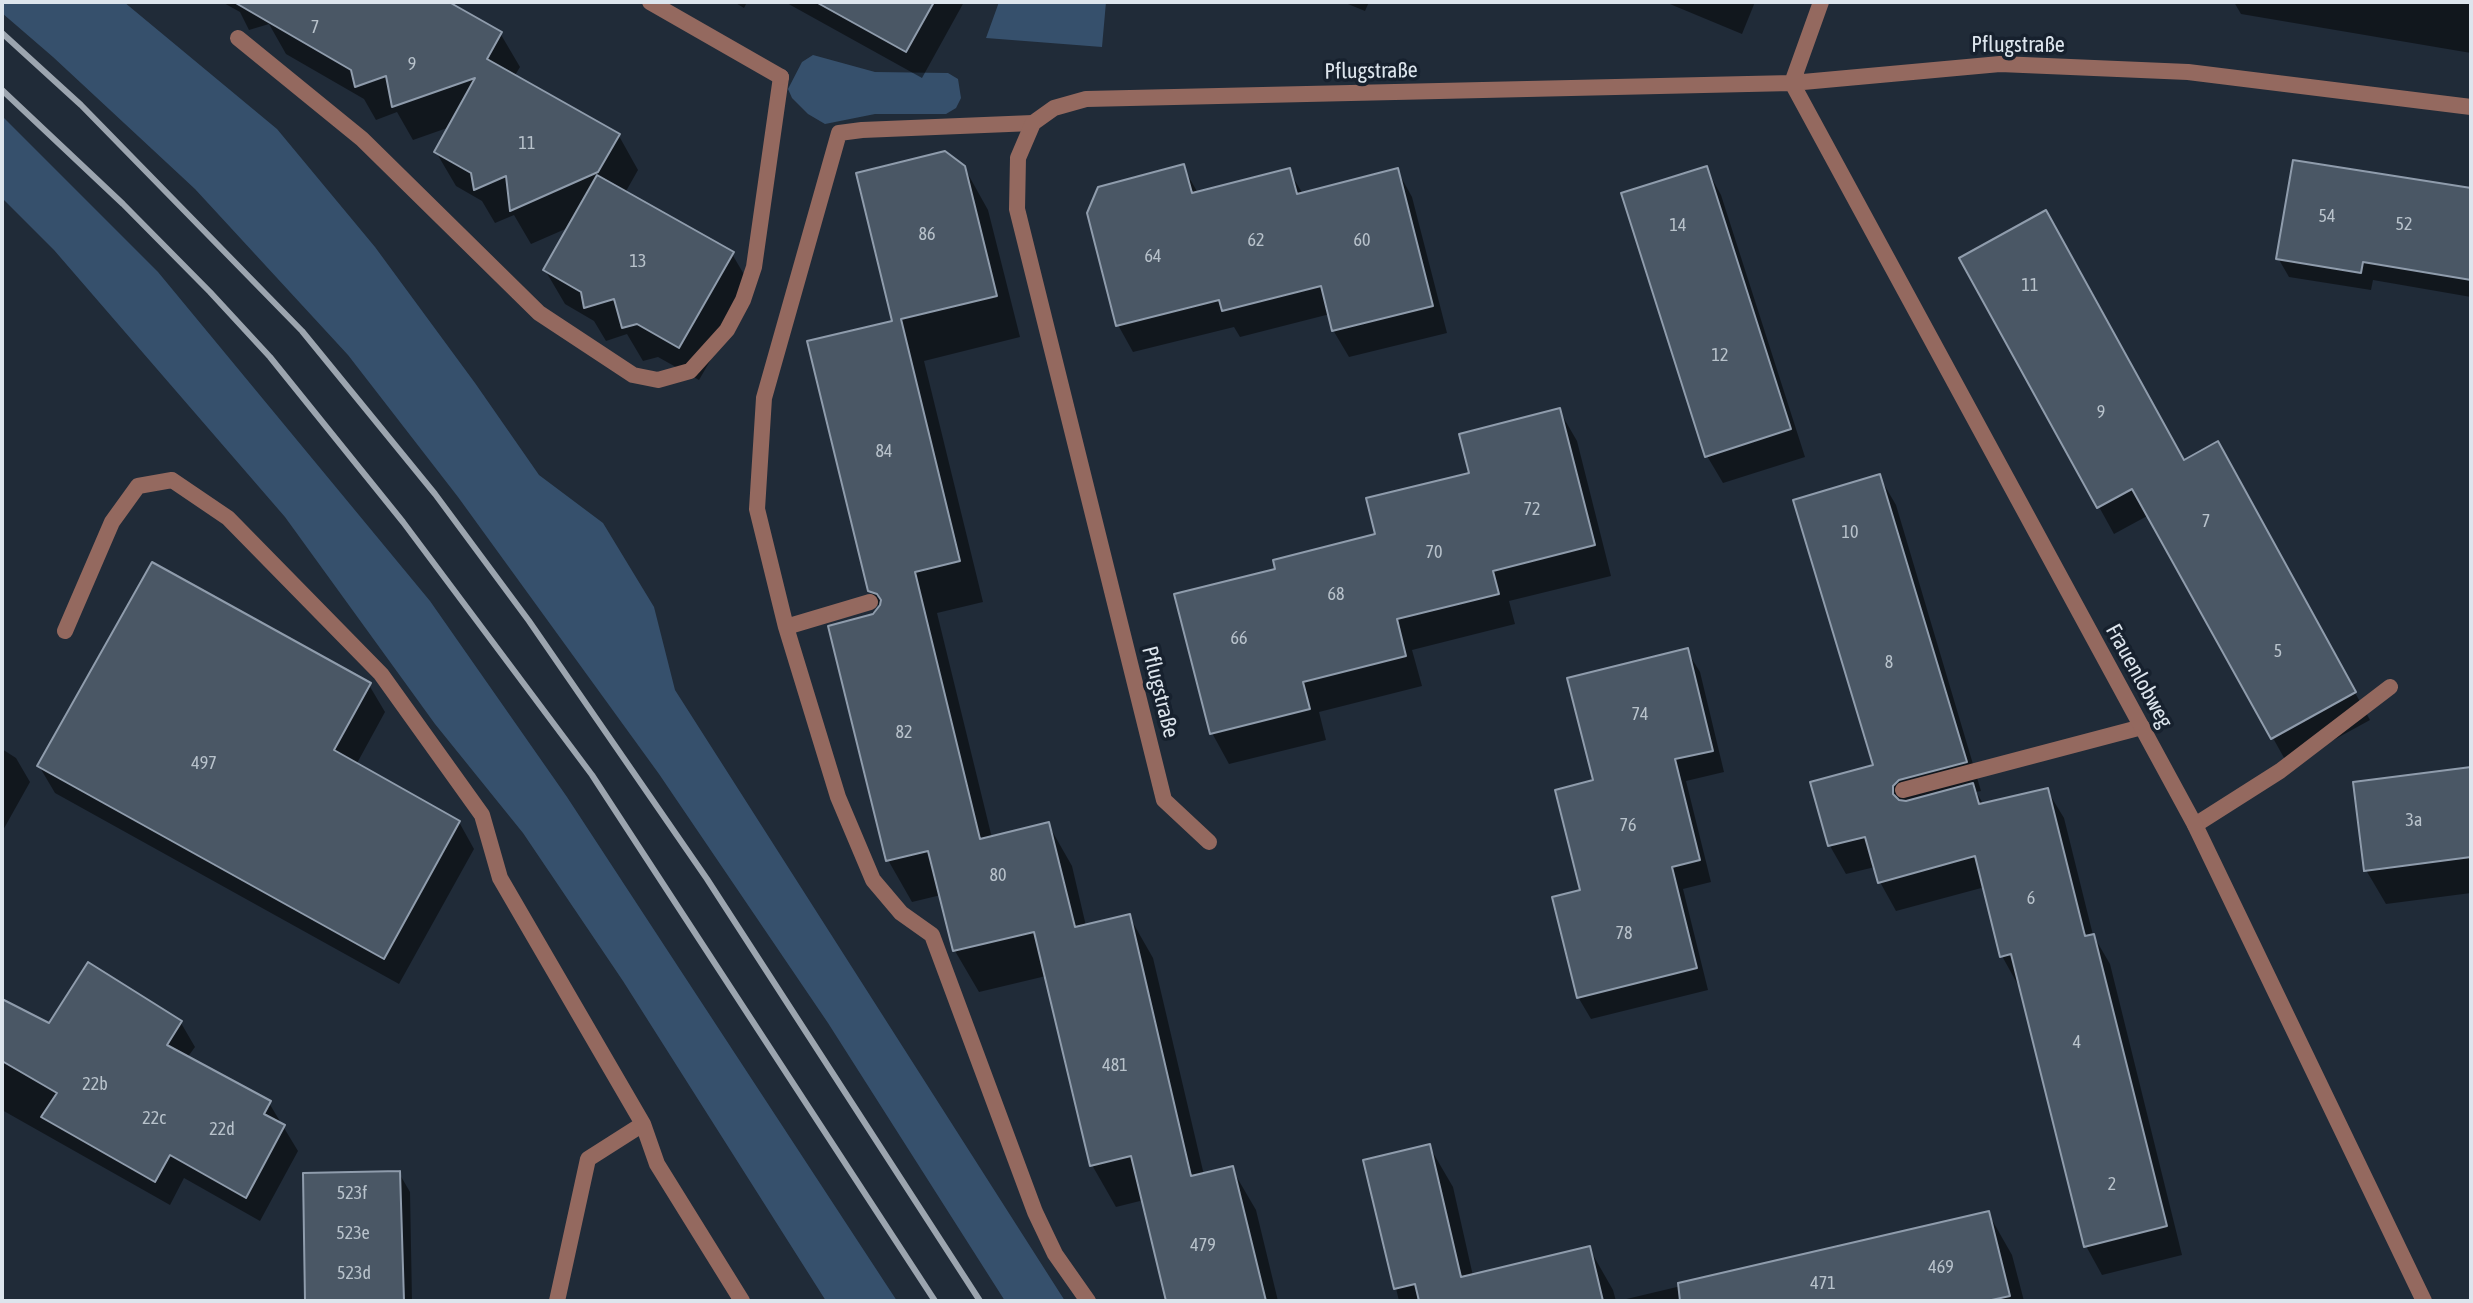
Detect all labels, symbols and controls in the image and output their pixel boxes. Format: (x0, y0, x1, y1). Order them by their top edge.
house number: 7 (311, 16, 319, 38)
street label: Pflugstraße (1971, 32, 2065, 58)
house number: 9 (408, 53, 416, 75)
street label: Pflugstraße (1324, 57, 1418, 85)
house number: 11 (519, 132, 535, 154)
house number: 54 (2319, 205, 2335, 227)
house number: 52 (2396, 213, 2412, 235)
house number: 14 (1670, 214, 1686, 236)
house number: 86 (919, 223, 935, 245)
house number: 62 (1248, 229, 1264, 251)
house number: 60 (1354, 229, 1370, 251)
house number: 64 (1145, 245, 1161, 267)
house number: 13 (630, 250, 646, 272)
house number: 11 (2022, 274, 2038, 296)
house number: 12 (1712, 344, 1728, 366)
house number: 9 (2097, 401, 2105, 423)
house number: 84 (876, 440, 892, 462)
house number: 72 (1524, 498, 1540, 520)
house number: 7 (2202, 510, 2210, 532)
house number: 10 (1842, 521, 1858, 543)
house number: 70 (1426, 541, 1442, 563)
house number: 68 (1328, 583, 1344, 605)
street label: Frauenlobweg (2100, 620, 2178, 732)
house number: 66 (1231, 627, 1247, 649)
house number: 5 (2274, 640, 2282, 662)
street label: Pflugstraße (1136, 643, 1184, 741)
house number: 8 (1885, 651, 1893, 673)
house number: 74 (1632, 703, 1648, 725)
house number: 82 (896, 721, 912, 743)
house number: 497 (191, 752, 217, 774)
house number: 3a (2406, 809, 2422, 831)
house number: 76 (1620, 814, 1636, 836)
house number: 80 (990, 864, 1006, 886)
house number: 6 (2027, 887, 2035, 909)
house number: 78 (1616, 922, 1632, 944)
house number: 4 (2073, 1031, 2081, 1053)
house number: 481 (1102, 1054, 1128, 1076)
house number: 22b (82, 1073, 108, 1095)
house number: 22c (142, 1107, 166, 1129)
house number: 22d (209, 1118, 235, 1140)
house number: 2 (2108, 1173, 2116, 1195)
house number: 523f (337, 1182, 367, 1204)
house number: 523e (336, 1222, 370, 1244)
house number: 479 (1190, 1234, 1216, 1256)
house number: 469 (1928, 1256, 1954, 1278)
house number: 523d (337, 1262, 371, 1284)
house number: 471 (1810, 1272, 1836, 1294)

